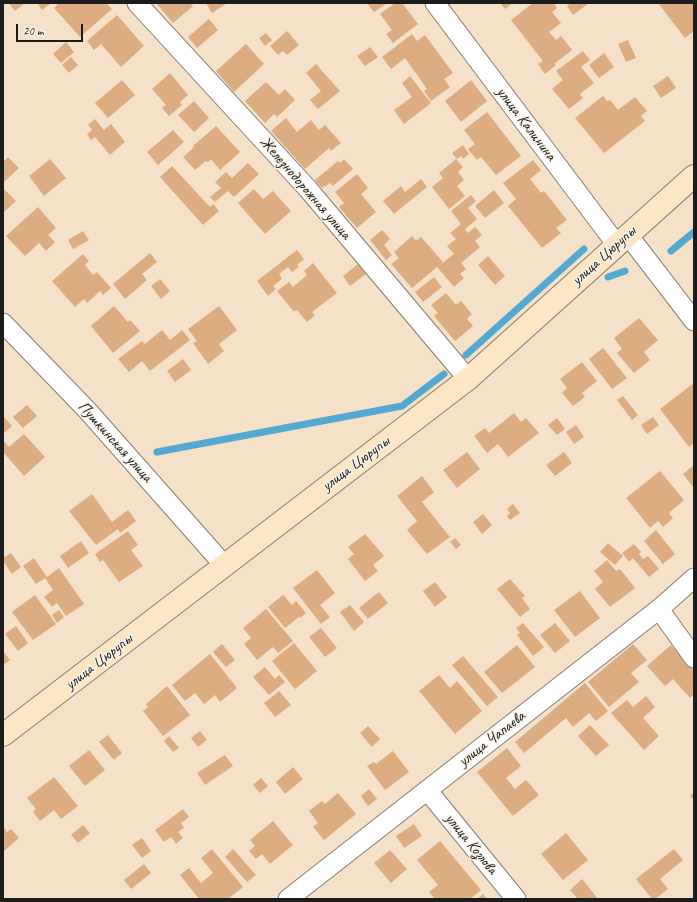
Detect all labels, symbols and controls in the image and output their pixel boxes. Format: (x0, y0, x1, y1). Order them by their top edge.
scale bar (18, 16, 85, 42)
text: 20 m (23, 23, 43, 39)
street label: улица Калинина (492, 83, 560, 165)
street label: Железнодорожная улица (255, 133, 355, 243)
street label: улица Цюрупы (568, 222, 640, 290)
street label: Пушкинская улица (74, 397, 156, 487)
street label: улица Цюрупы (318, 432, 394, 496)
street label: улица Цюрупы (62, 630, 136, 694)
street label: улица Чапаева (455, 707, 529, 771)
street label: улица Козлова (440, 809, 502, 879)

